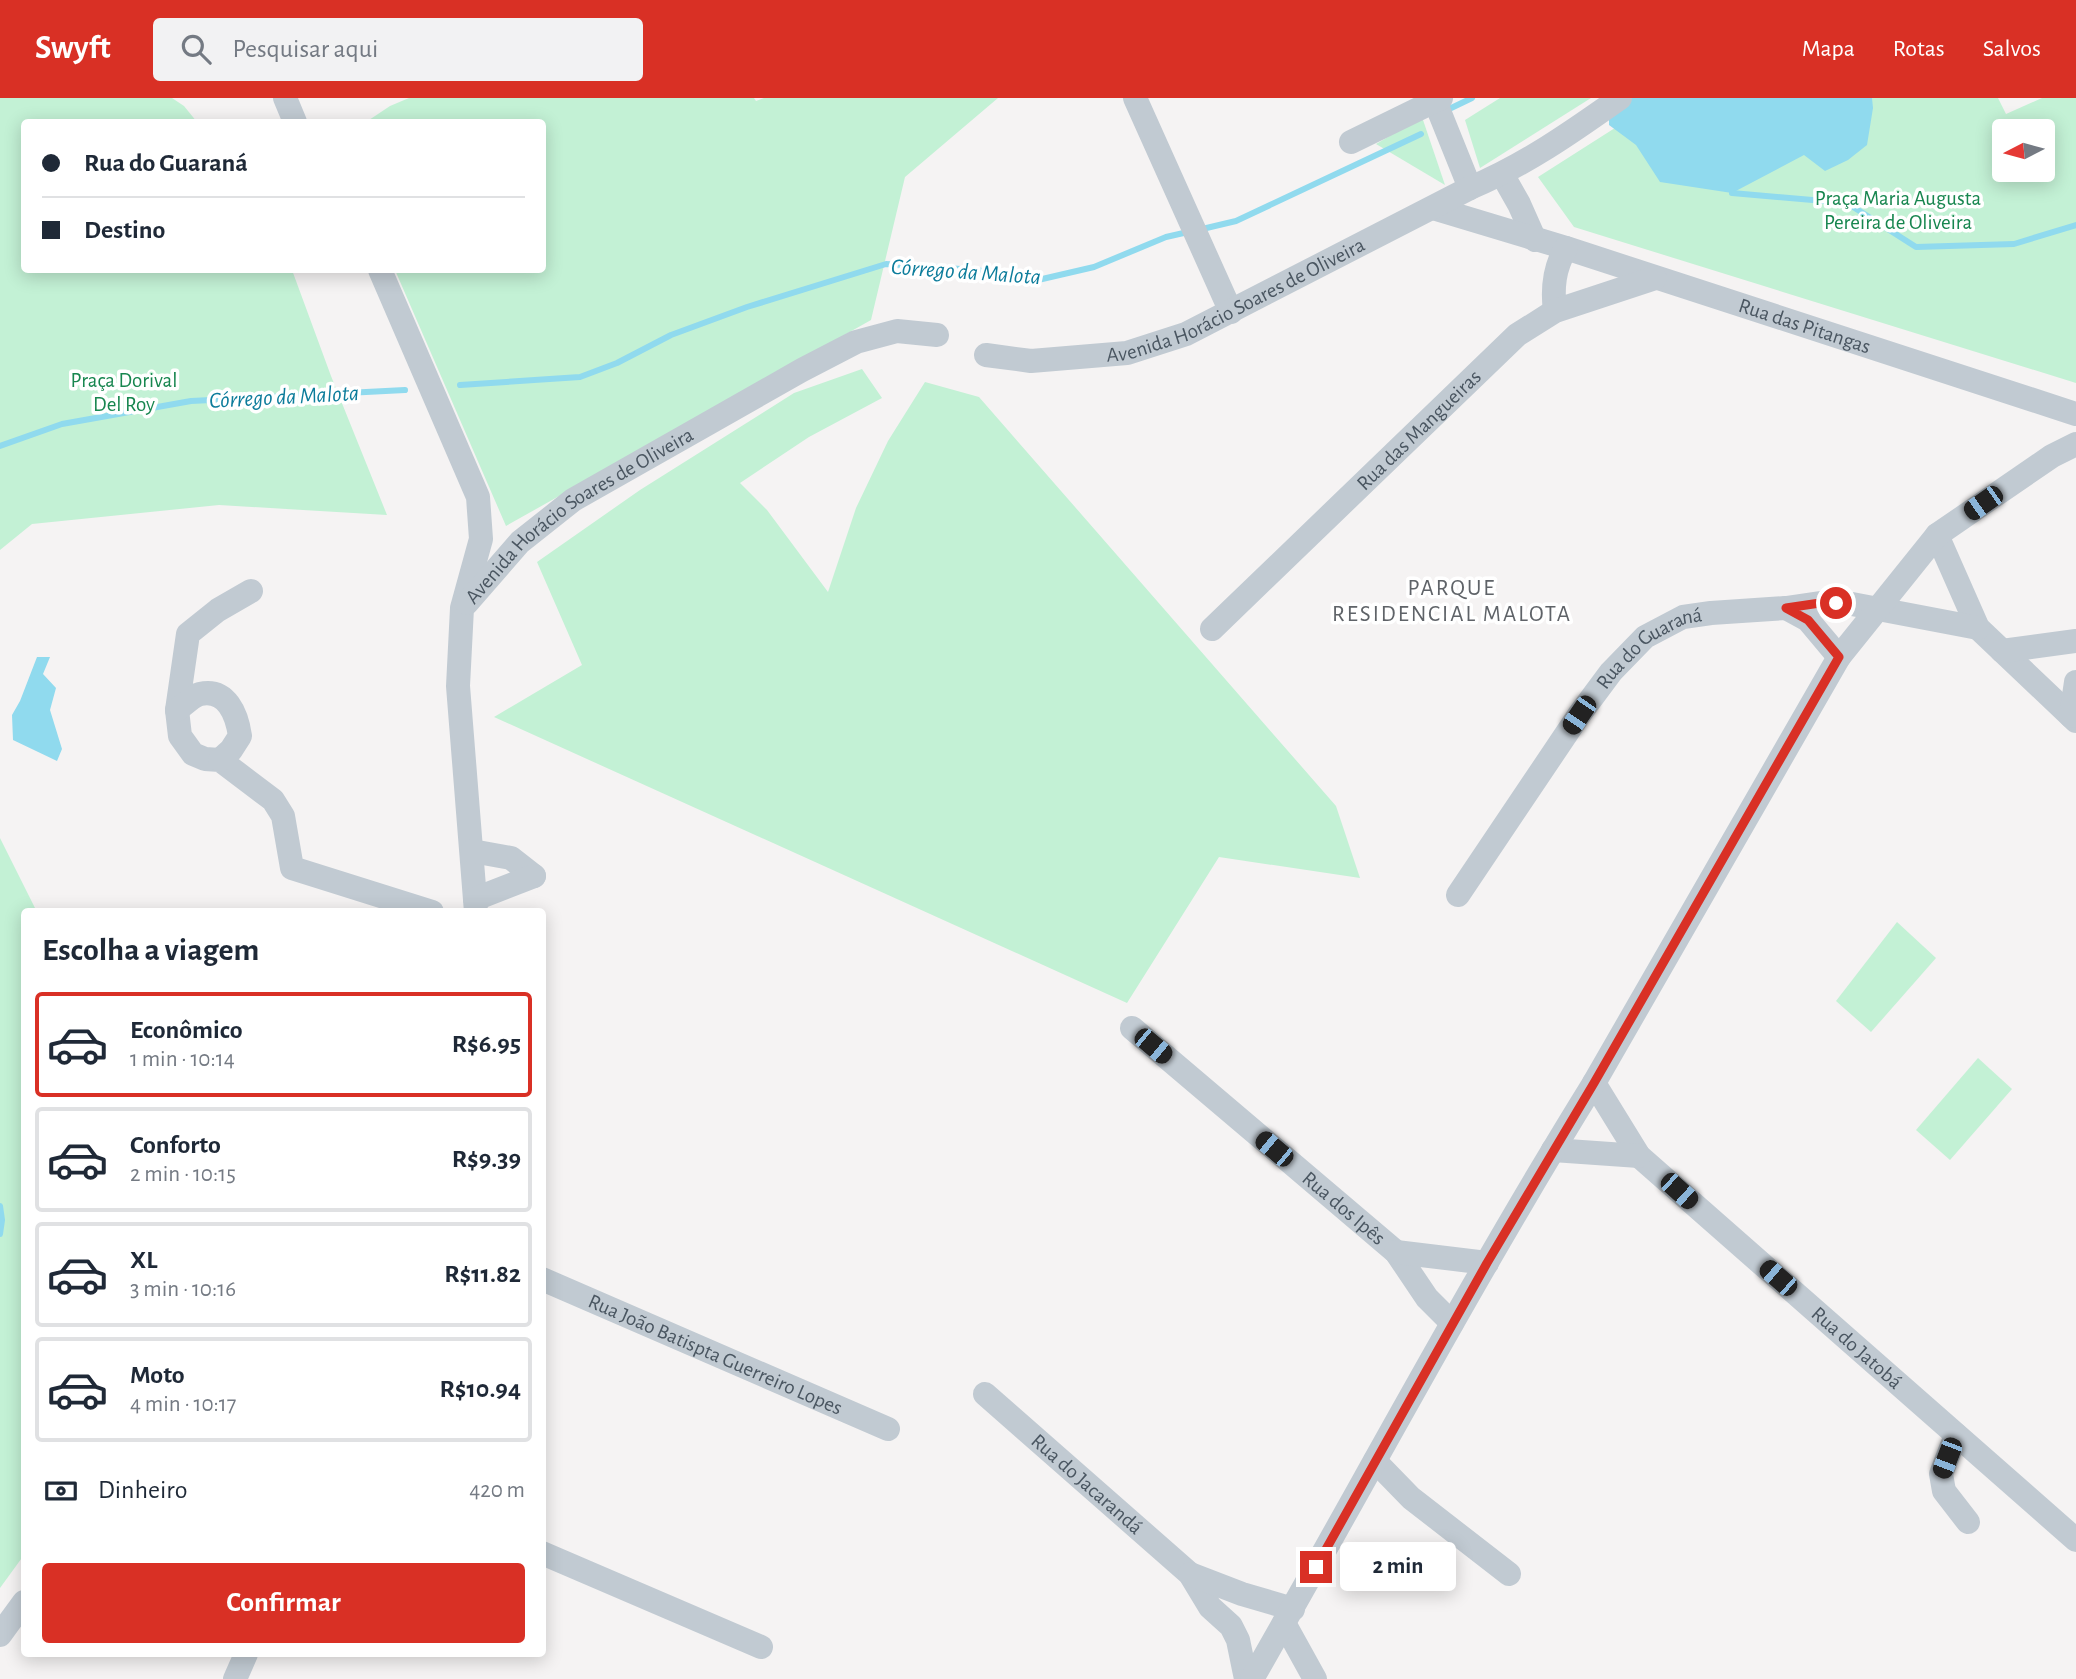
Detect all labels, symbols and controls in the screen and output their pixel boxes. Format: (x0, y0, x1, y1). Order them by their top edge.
search box (153, 18, 643, 81)
icon: search (177, 30, 215, 68)
text: Swyft (35, 32, 111, 65)
text: Pesquisar aqui (233, 36, 378, 62)
text: Mapa (1802, 37, 1855, 61)
text: Rotas (1893, 37, 1945, 61)
text: Salvos (1983, 37, 2041, 61)
north arrow (1992, 119, 2054, 182)
map controls (1992, 119, 2055, 182)
text: Rua do Guaraná (84, 150, 248, 176)
park label: Praça Maria Augusta Pereira de Oliveira (1815, 188, 1981, 233)
text: Destino (84, 217, 165, 243)
street label: Avenida Horácio Soares de Oliveira (1106, 234, 1368, 366)
water label: Córrego da Malota (890, 256, 1042, 289)
street label: Rua das Pitangas (1736, 295, 1873, 357)
street label: Rua das Mangueiras (1353, 366, 1485, 494)
park label: Praça Dorival Del Roy (71, 370, 177, 415)
water label: Córrego da Malota (208, 382, 360, 413)
street label: Avenida Horácio Soares de Oliveira (462, 424, 697, 608)
car (1960, 482, 2007, 524)
district label: PARQUE RESIDENCIAL MALOTA (1332, 577, 1572, 626)
route start (1820, 587, 1852, 619)
street label: Rua do Guaraná (1592, 604, 1704, 693)
car (1559, 692, 1600, 738)
text: Escolha a viagem (42, 934, 259, 966)
icon: car (46, 1013, 109, 1076)
text: Econômico (130, 1017, 243, 1043)
car (1131, 1024, 1176, 1068)
text: R$6.95 (452, 1031, 521, 1057)
text: 1 min · 10:14 (130, 1048, 235, 1071)
car (1252, 1127, 1297, 1171)
icon: car (46, 1128, 109, 1191)
text: Conforto (130, 1132, 221, 1158)
text: R$9.39 (452, 1146, 521, 1172)
text: 2 min · 10:15 (130, 1163, 236, 1186)
street label: Rua dos Ipês (1298, 1167, 1389, 1249)
car (1657, 1169, 1702, 1213)
icon: car (46, 1243, 109, 1306)
text: XL (130, 1247, 157, 1273)
car (1756, 1256, 1801, 1300)
text: R$11.82 (444, 1261, 521, 1287)
text: 3 min · 10:16 (130, 1278, 236, 1301)
street label: Rua João Batispta Guerreiro Lopes (585, 1290, 845, 1419)
street label: Rua do Jatobá (1807, 1303, 1906, 1393)
icon: car (46, 1358, 109, 1421)
text: Moto (130, 1362, 185, 1388)
text: R$10.94 (439, 1376, 521, 1402)
text: 4 min · 10:17 (130, 1393, 236, 1416)
street label: Rua do Jacarandá (1027, 1430, 1147, 1539)
car (1930, 1435, 1965, 1481)
icon: cash (42, 1472, 80, 1510)
text: Dinheiro (98, 1477, 187, 1503)
text: 420 m (469, 1479, 525, 1502)
callout: 2 min (1340, 1542, 1456, 1592)
route end (1300, 1551, 1332, 1583)
text: 2 min (1372, 1555, 1424, 1578)
button: Confirmar (42, 1563, 525, 1643)

